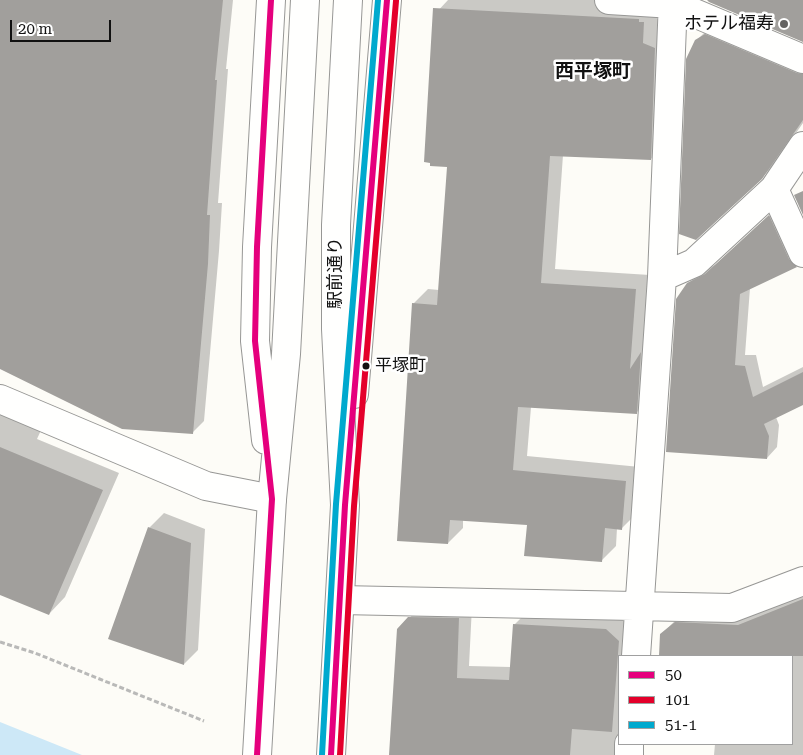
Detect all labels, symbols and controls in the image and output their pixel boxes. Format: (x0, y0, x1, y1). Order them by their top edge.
scale bar (12, 10, 114, 42)
place label: ホテル福寿 (684, 13, 774, 35)
marker: ホテル福寿 (778, 18, 790, 30)
text: 20 m (18, 20, 52, 38)
district label: 西平塚町 (555, 60, 631, 82)
street label: 駅前通り (325, 237, 347, 309)
place label: 平塚町 (375, 356, 426, 376)
marker: 平塚町 (361, 361, 371, 371)
legend (618, 655, 793, 745)
text: 50 (665, 666, 682, 684)
text: 101 (665, 691, 690, 709)
text: 51-1 (665, 716, 697, 734)

